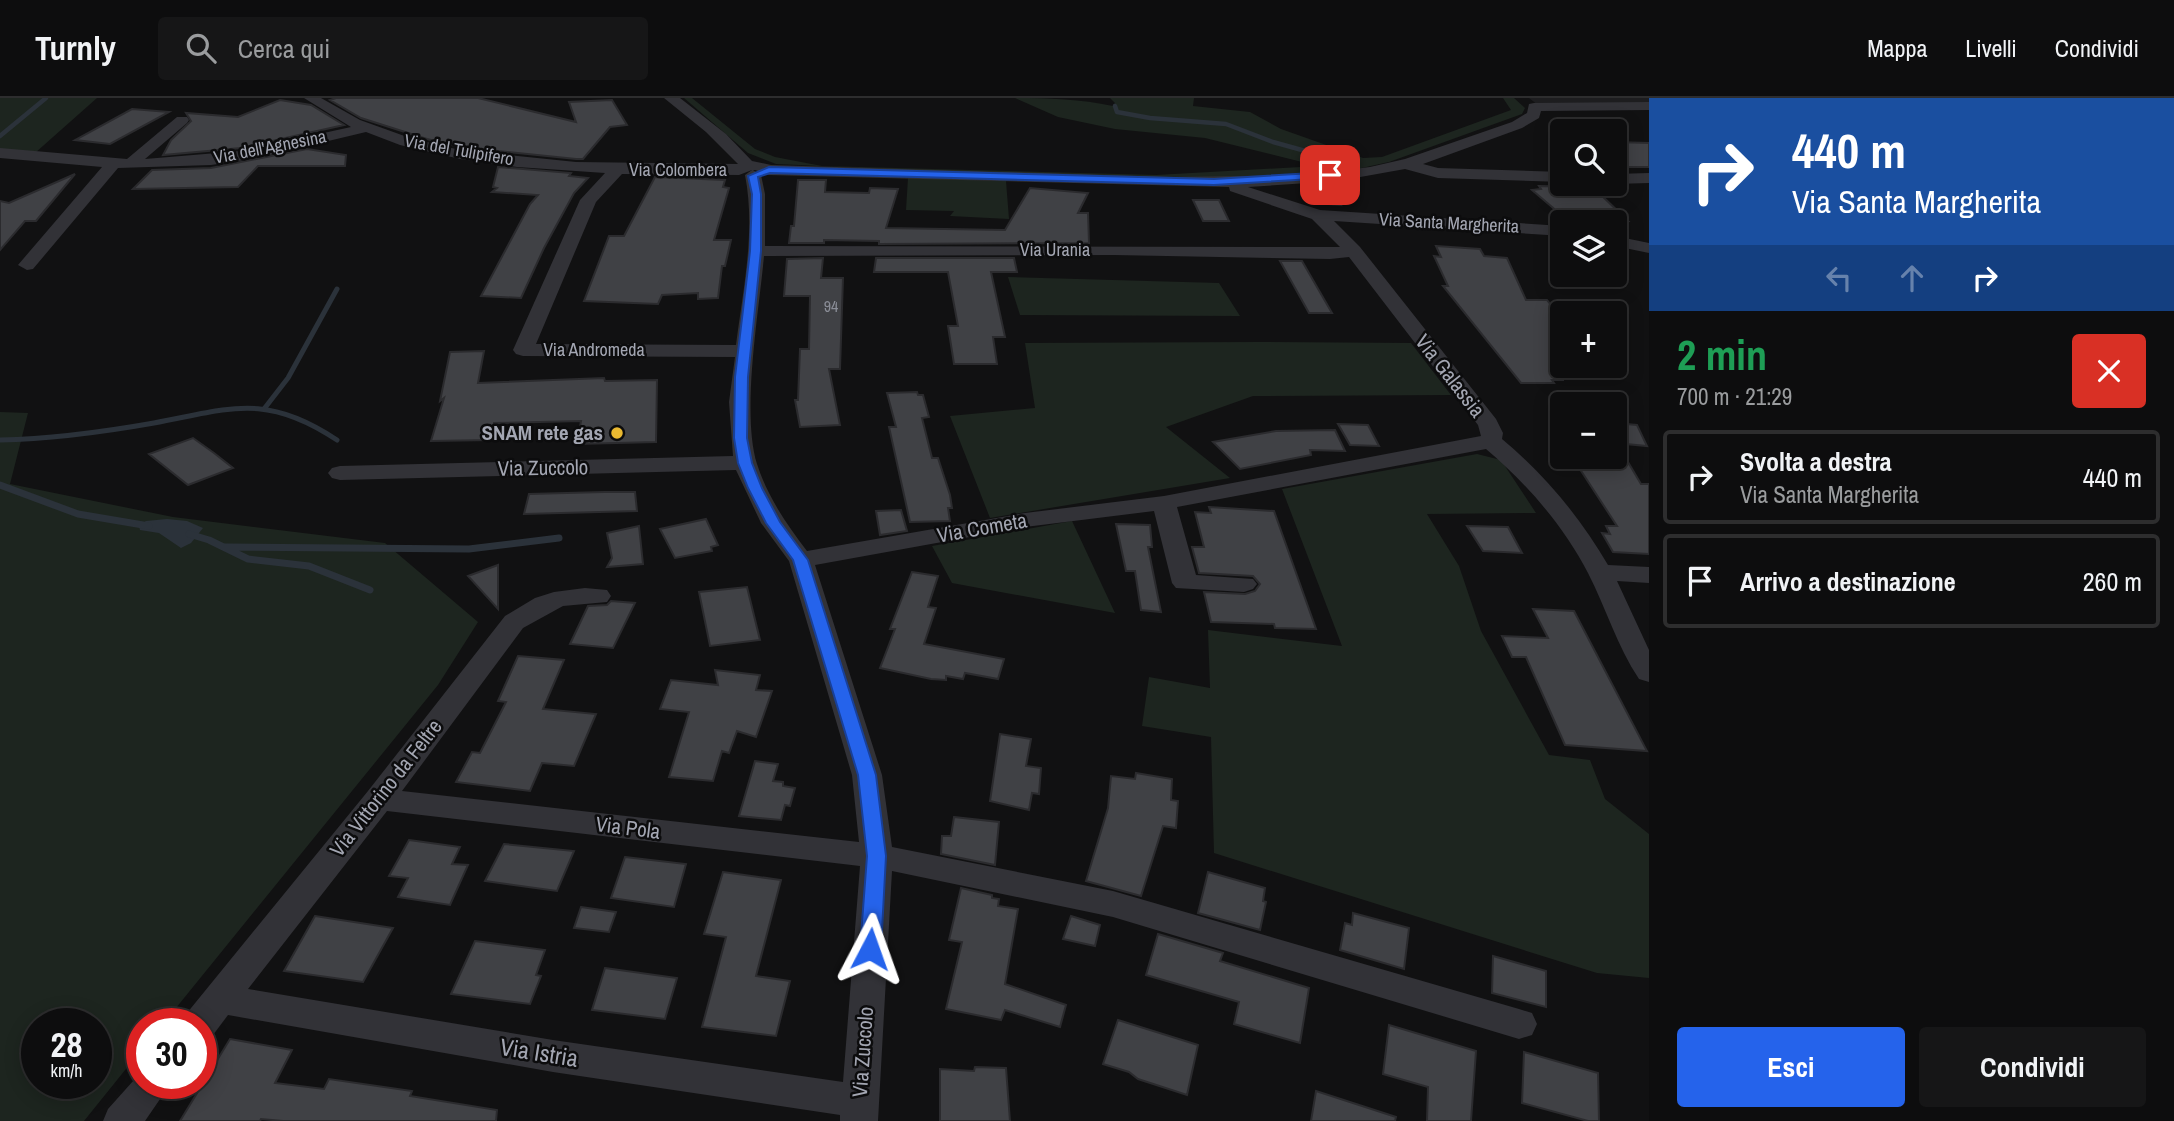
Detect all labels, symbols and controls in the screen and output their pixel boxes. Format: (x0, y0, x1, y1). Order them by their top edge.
search box (158, 17, 648, 80)
text: Turnly (35, 26, 116, 70)
icon: search (182, 29, 220, 67)
text: Cerca qui (238, 31, 330, 66)
text: Mappa (1867, 32, 1927, 64)
text: Livelli (1965, 32, 2017, 64)
text: Condividi (2055, 32, 2139, 64)
text: 440 m (1792, 117, 1906, 183)
map controls (1550, 119, 1627, 469)
button: search (1550, 119, 1627, 196)
street label: Via dell'Agnesina (211, 123, 328, 170)
icon: right (1677, 126, 1768, 217)
street label: Via del Tulipifero (402, 128, 516, 171)
pin (1300, 145, 1360, 205)
icon: arrive (1311, 156, 1349, 194)
street label: Via Colombera (629, 157, 727, 182)
text: Via Santa Margherita (1792, 180, 2041, 223)
street label: Via Santa Margherita (1378, 206, 1520, 239)
button: layers (1550, 210, 1627, 287)
street label: Via Urania (1020, 237, 1090, 262)
icon: left (1820, 259, 1858, 297)
icon: ahead (1893, 259, 1931, 297)
icon: right (1966, 259, 2004, 297)
house number: 94 (824, 295, 838, 317)
button: + (1550, 301, 1627, 378)
text: 2 min (1677, 327, 1767, 383)
street label: Via Galassia (1409, 328, 1492, 424)
button: close (2072, 334, 2146, 408)
street label: Via Andromeda (543, 337, 645, 362)
text: 700 m · 21:29 (1677, 381, 1792, 412)
button: − (1550, 392, 1627, 469)
place label: SNAM rete gas (481, 418, 603, 447)
marker: SNAM rete gas (609, 425, 625, 441)
text: Svolta a destra (1740, 444, 1892, 479)
street label: Via Zuccolo (497, 452, 589, 483)
icon: right (1681, 458, 1719, 496)
text: 440 m (2083, 460, 2142, 495)
text: Via Santa Margherita (1740, 479, 1919, 510)
street label: Via Cometa (935, 505, 1029, 550)
icon: arrive (1681, 562, 1719, 600)
text: Arrivo a destinazione (1740, 564, 1956, 599)
text: 260 m (2083, 564, 2142, 599)
street label: Via Vittorino da Feltre (323, 713, 448, 862)
street label: Via Pola (594, 809, 662, 846)
position arrow (833, 912, 907, 986)
street label: Via Zuccolo (845, 1006, 880, 1098)
speed limit sign: 30 (126, 1008, 217, 1099)
text: 28 (51, 1021, 82, 1068)
button: Esci (1677, 1027, 1905, 1107)
button: Condividi (1919, 1027, 2146, 1107)
street label: Via Istria (498, 1030, 580, 1074)
text: km/h (51, 1058, 83, 1083)

